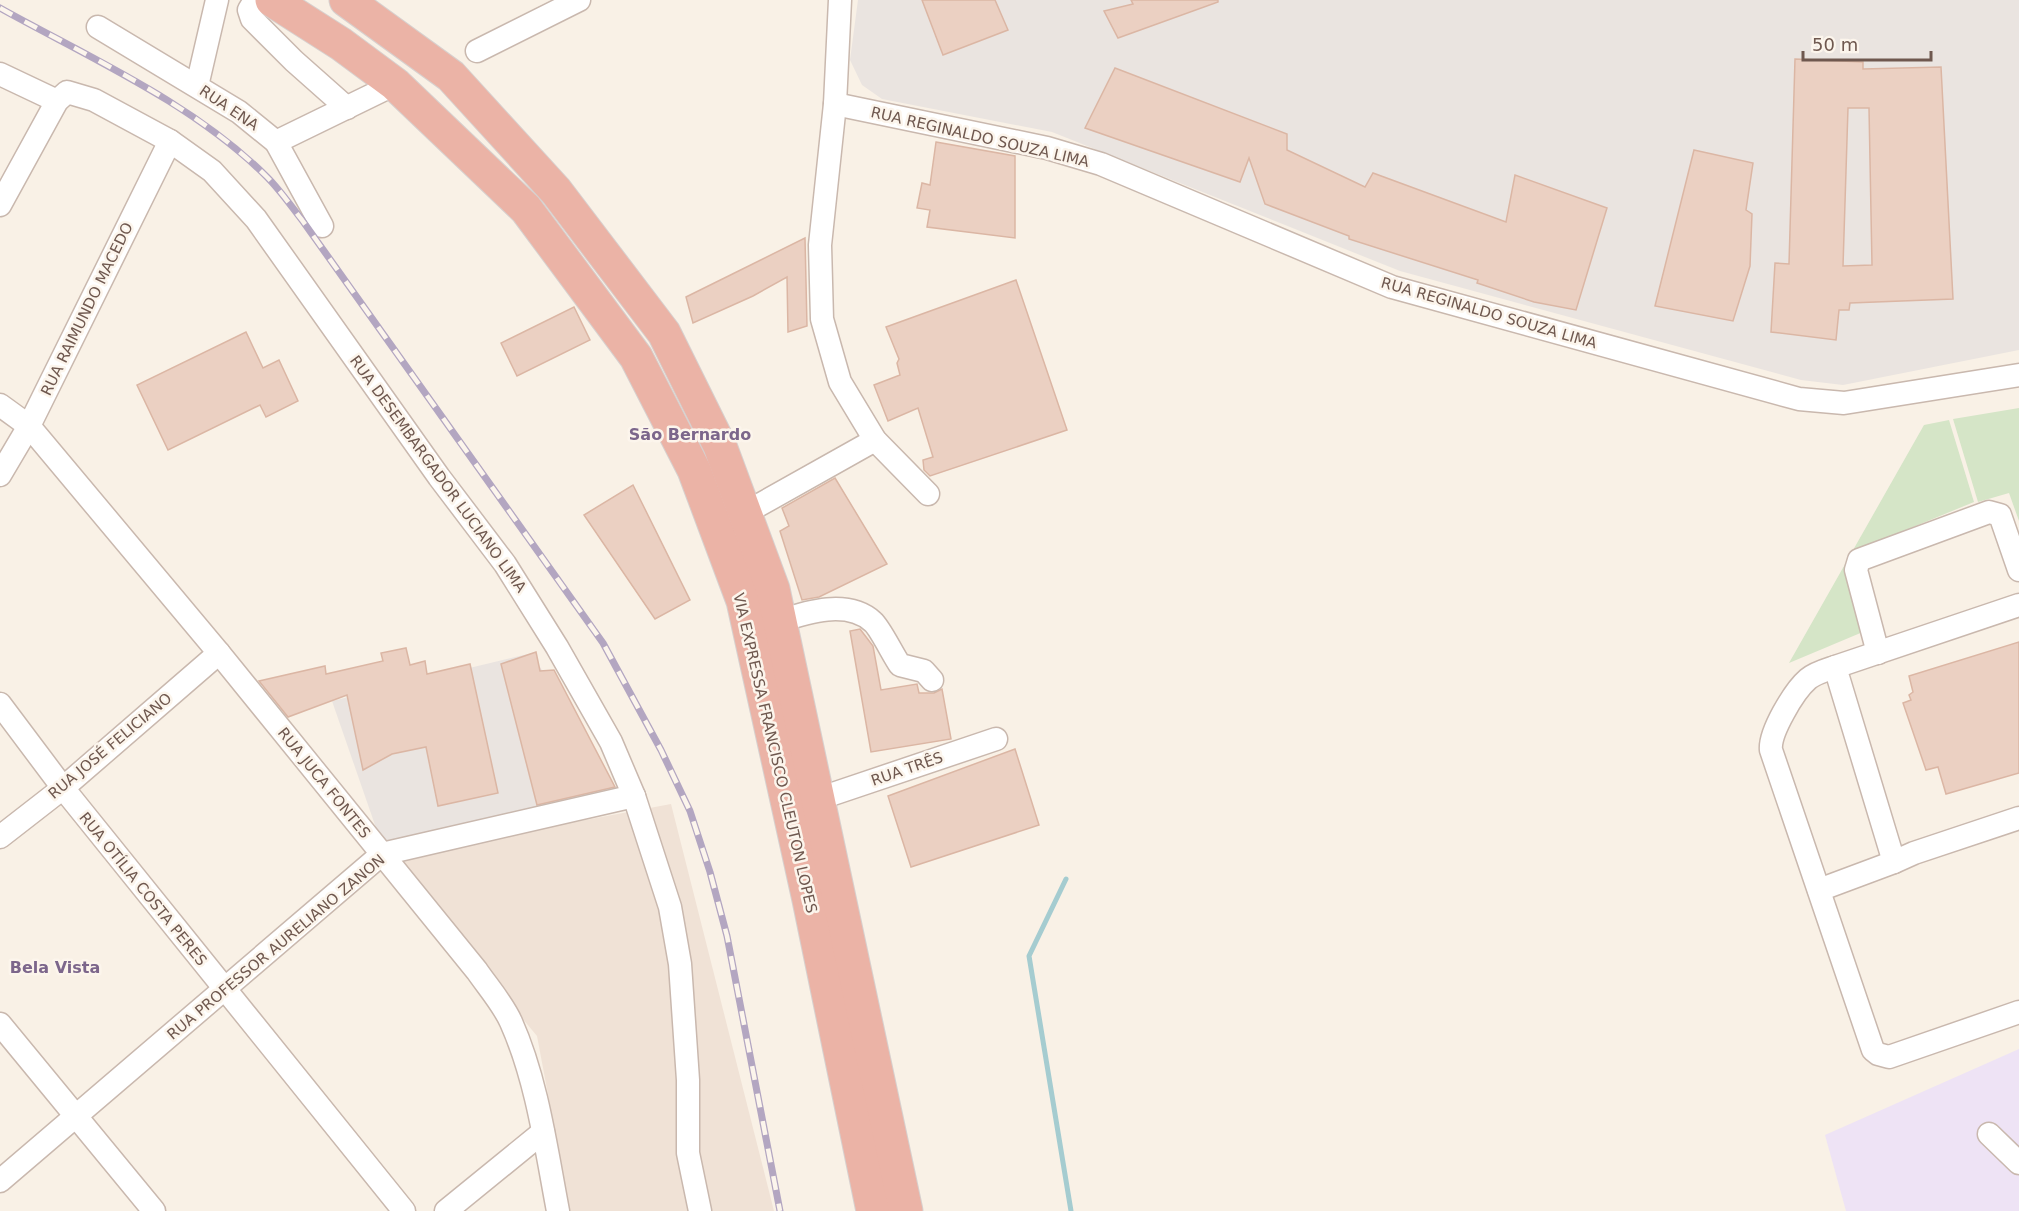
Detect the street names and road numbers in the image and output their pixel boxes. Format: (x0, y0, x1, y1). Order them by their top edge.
street label: RUA ENA (196, 82, 263, 135)
street label: RUA REGINALDO SOUZA LIMA (869, 103, 1092, 171)
street label: RUA RAIMUNDO MACEDO (37, 219, 137, 399)
street label: RUA REGINALDO SOUZA LIMA (1379, 274, 1600, 353)
street label: RUA DESEMBARGADOR LUCIANO LIMA (346, 352, 530, 597)
street label: VIA EXPRESSA FRANCISCO CLEUTON LOPES (729, 591, 821, 915)
street label: RUA JOSÉ FELICIANO (44, 688, 175, 803)
street label: RUA JUCA FONTES (274, 724, 374, 842)
street label: RUA TRÊS (868, 747, 945, 790)
street label: RUA OTÍLIA COSTA PERES (75, 808, 211, 969)
street label: RUA PROFESSOR AURELIANO ZANON (163, 851, 389, 1043)

